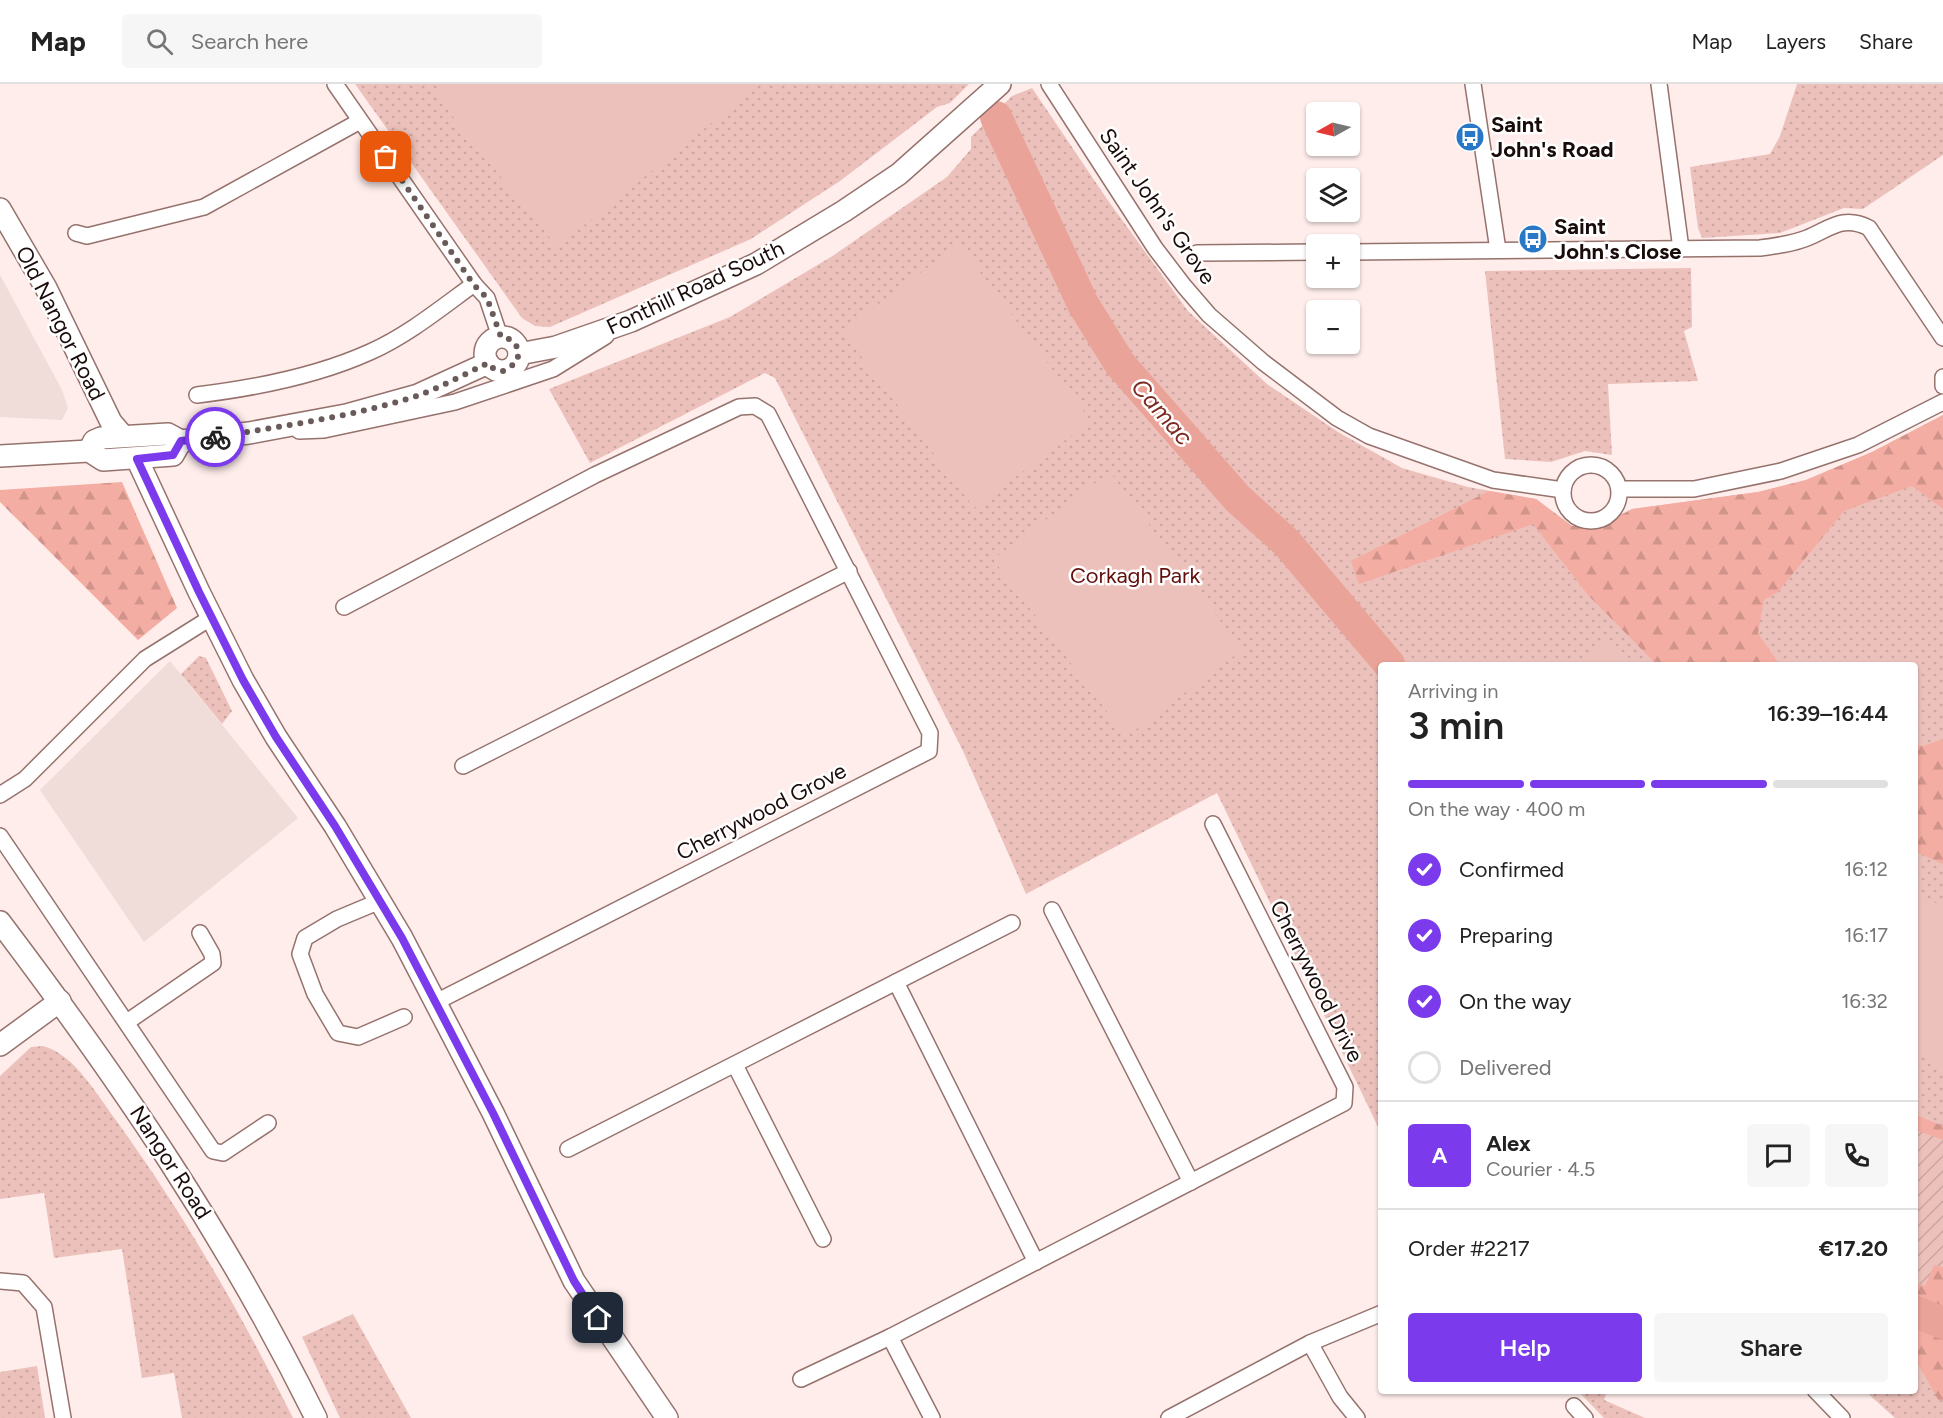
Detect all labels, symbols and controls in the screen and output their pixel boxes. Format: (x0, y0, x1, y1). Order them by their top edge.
search box (122, 14, 542, 68)
text: Map (30, 24, 86, 58)
icon: search (143, 25, 176, 58)
text: Search here (191, 28, 308, 55)
text: Map (1692, 29, 1732, 54)
text: Layers (1765, 29, 1826, 54)
text: Share (1859, 29, 1913, 54)
north arrow (1306, 102, 1360, 156)
map controls (1306, 102, 1360, 354)
place label: Saint John's Road (1491, 111, 1614, 163)
bus stop icon: Saint John's Road (1454, 121, 1486, 153)
street label: Saint John's Grove (1094, 123, 1222, 290)
pin (360, 131, 411, 182)
icon: bag (369, 140, 402, 173)
button: layers (1306, 168, 1360, 222)
place label: Saint John's Close (1554, 213, 1681, 265)
bus stop icon: Saint John's Close (1517, 223, 1549, 255)
street label: Fonthill Road South (602, 234, 788, 340)
button: + (1306, 234, 1360, 288)
street label: Old Nangor Road (10, 241, 111, 405)
button: − (1306, 300, 1360, 354)
water label: Camac (1126, 372, 1199, 451)
courier (185, 407, 245, 467)
icon: bike (199, 421, 232, 454)
park label: Corkagh Park (1070, 562, 1200, 589)
text: Arriving in (1408, 679, 1498, 703)
text: 16:39–16:44 (1767, 700, 1888, 727)
text: 3 min (1408, 702, 1504, 749)
street label: Cherrywood Grove (672, 757, 851, 866)
text: On the way · 400 m (1408, 797, 1585, 821)
icon: check (1408, 853, 1441, 886)
text: Confirmed (1459, 856, 1564, 883)
text: 16:12 (1844, 857, 1888, 881)
street label: Cherrywood Drive (1264, 896, 1369, 1067)
icon: check (1408, 919, 1441, 952)
text: Preparing (1459, 922, 1553, 949)
text: 16:17 (1844, 923, 1888, 947)
icon: check (1408, 985, 1441, 1018)
text: On the way (1459, 988, 1571, 1015)
text: 16:32 (1841, 989, 1888, 1013)
text: Delivered (1459, 1054, 1552, 1081)
street label: Nangor Road (124, 1101, 217, 1224)
button: chat (1747, 1124, 1810, 1187)
button: phone (1825, 1124, 1888, 1187)
text: Alex (1486, 1130, 1531, 1157)
text: A (1432, 1142, 1447, 1169)
text: Courier · 4.5 (1486, 1157, 1595, 1181)
text: Order #2217 (1408, 1235, 1530, 1262)
text: €17.20 (1819, 1235, 1888, 1262)
pin (572, 1292, 623, 1343)
icon: home (581, 1301, 614, 1334)
button: Help (1408, 1313, 1642, 1382)
button: Share (1654, 1313, 1888, 1382)

